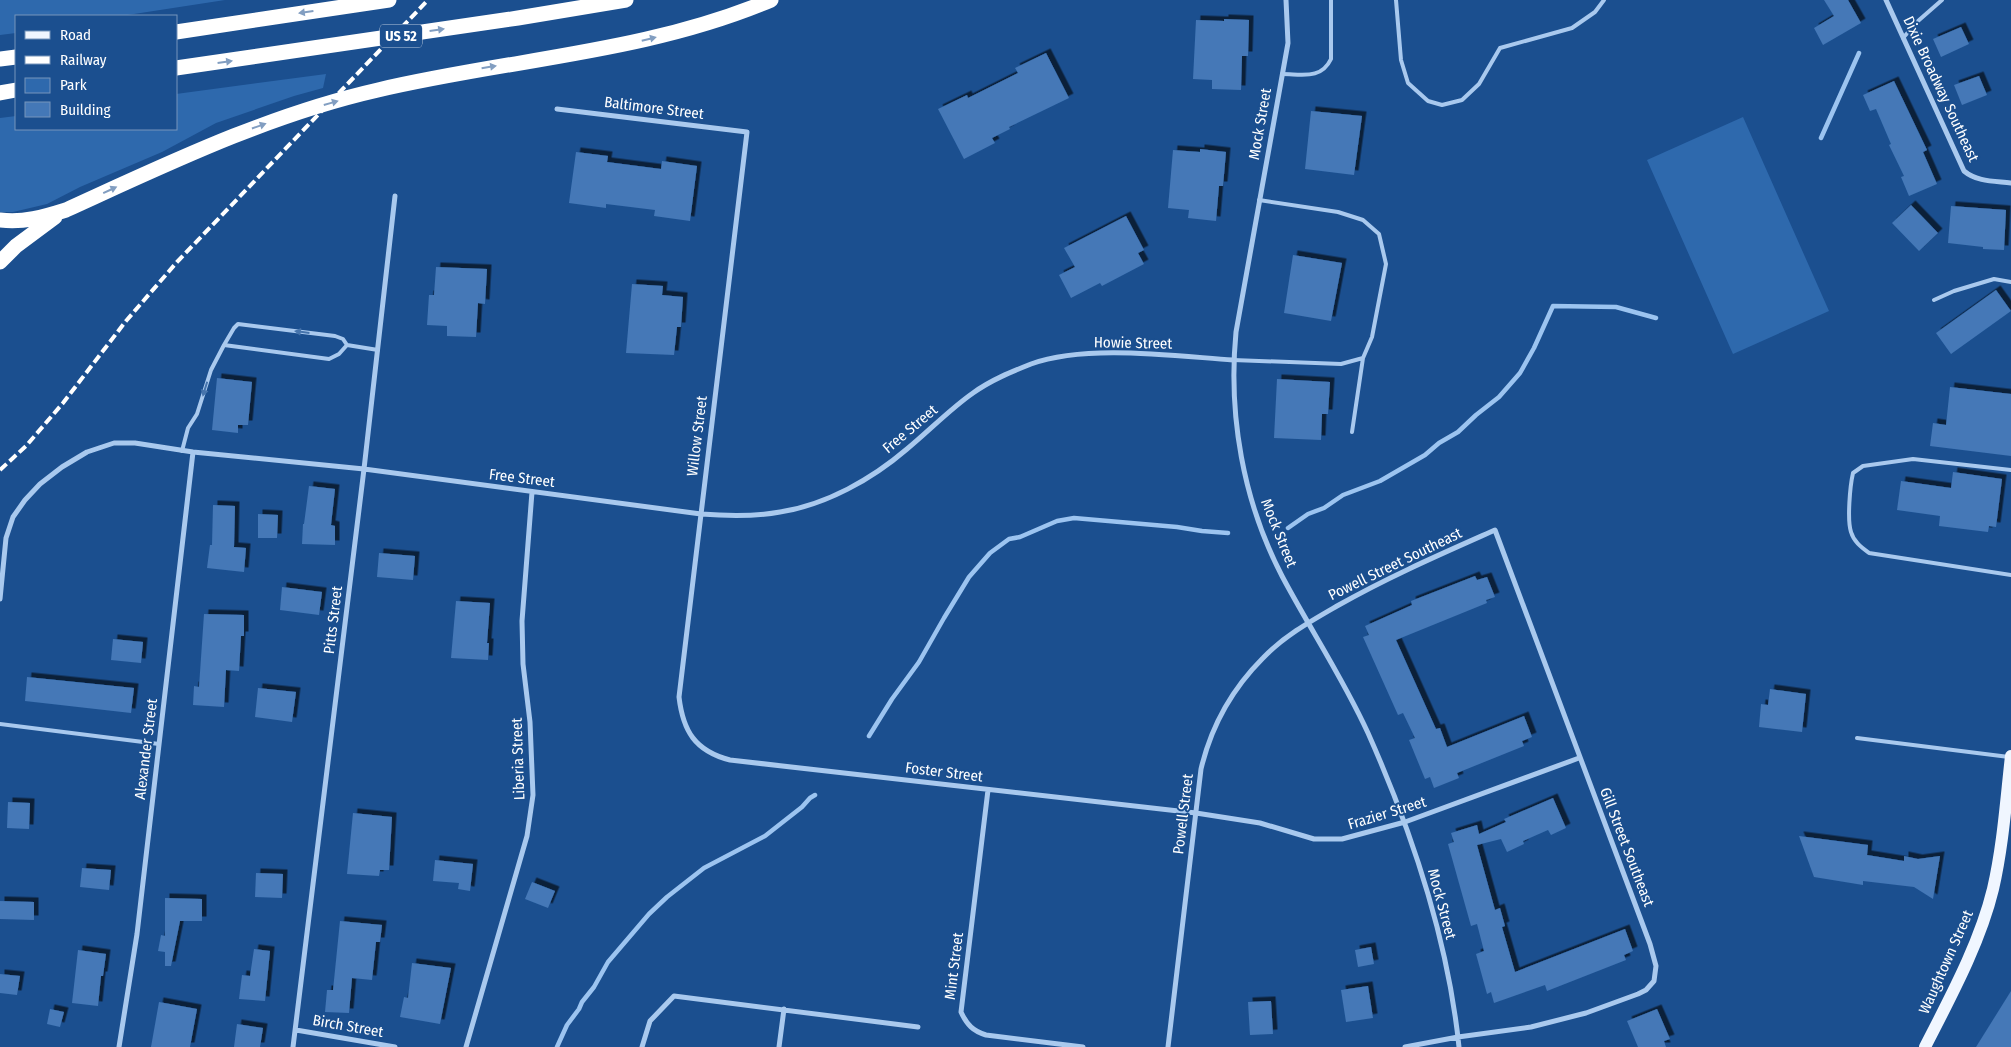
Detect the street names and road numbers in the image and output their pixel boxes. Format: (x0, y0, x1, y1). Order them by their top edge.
street label: Dixie Broadway Southeast (1899, 13, 1983, 165)
road number: US 52 (380, 24, 422, 48)
street label: Mock Street (1245, 87, 1275, 161)
street label: Baltimore Street (603, 93, 705, 123)
street label: Howie Street (1094, 333, 1172, 353)
street label: Willow Street (683, 395, 711, 477)
street label: Free Street (879, 401, 941, 457)
street label: Free Street (488, 465, 556, 491)
street label: Mock Street (1257, 496, 1301, 570)
street label: Powell Street Southeast (1325, 524, 1465, 604)
street label: Pitts Street (320, 585, 346, 655)
street label: Alexander Street (131, 697, 161, 801)
street label: Liberia Street (508, 717, 528, 801)
street label: Foster Street (904, 758, 984, 786)
street label: Powell Street (1169, 773, 1197, 855)
street label: Gill Street Southeast (1596, 785, 1658, 909)
street label: Frazier Street (1346, 793, 1428, 833)
street label: Mock Street (1424, 867, 1460, 941)
street label: Waughtown Street (1915, 907, 1977, 1017)
street label: Mint Street (941, 931, 967, 1001)
street label: Birch Street (311, 1011, 385, 1041)

